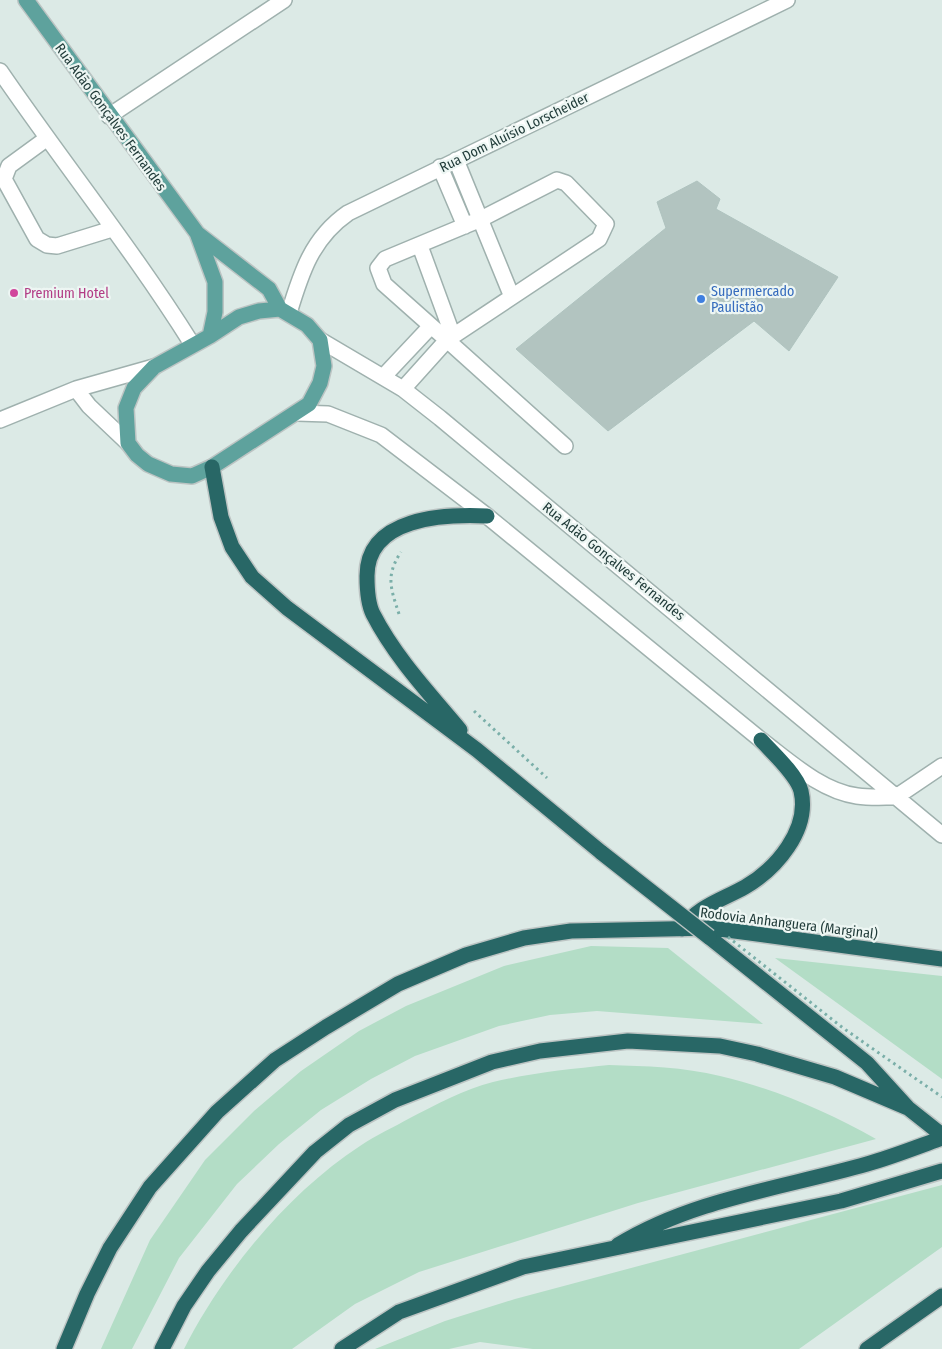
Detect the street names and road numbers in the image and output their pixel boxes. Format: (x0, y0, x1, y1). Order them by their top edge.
street label: Rua Adão Gonçalves Fernandes (51, 40, 170, 194)
street label: Rua Dom Aluísio Lorscheider (437, 89, 592, 176)
street label: Rua Adão Gonçalves Fernandes (539, 499, 688, 624)
street label: Rodovia Anhanguera (Marginal) (699, 904, 879, 943)

